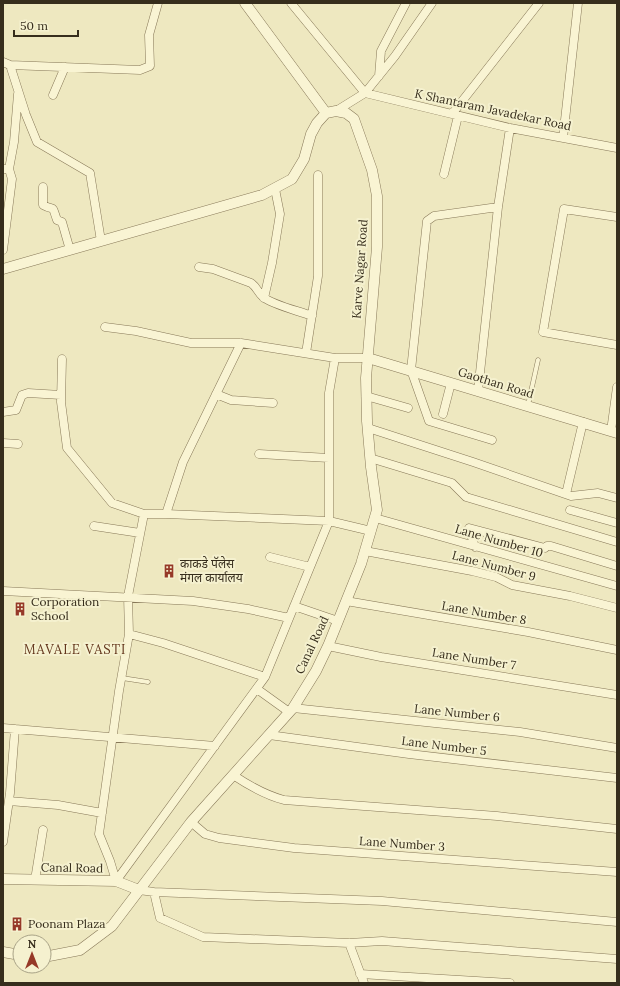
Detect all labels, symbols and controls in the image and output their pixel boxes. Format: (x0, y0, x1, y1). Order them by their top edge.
scale bar (14, 12, 78, 38)
text: 50 m (20, 18, 48, 33)
street label: K Shantaram Javadekar Road (413, 86, 573, 133)
street label: Karve Nagar Road (349, 219, 370, 319)
street label: Gaothan Road (456, 364, 536, 401)
street label: Lane Number 10 (453, 521, 545, 560)
street label: Lane Number 9 (451, 547, 538, 584)
place label: काकडे पॅलेस मंगल कार्यालय (180, 556, 244, 585)
building icon: काकडे पॅलेस मंगल कार्यालय (161, 563, 177, 579)
place label: Corporation School (31, 594, 99, 623)
street label: Lane Number 8 (440, 598, 528, 627)
building icon: Corporation School (12, 601, 28, 617)
street label: Canal Road (292, 613, 332, 676)
district label: MAVALE VASTI (24, 641, 126, 658)
street label: Lane Number 7 (431, 644, 518, 673)
street label: Lane Number 6 (413, 701, 501, 724)
street label: Lane Number 5 (401, 733, 488, 758)
street label: Lane Number 3 (359, 833, 446, 854)
street label: Canal Road (41, 859, 103, 876)
building icon: Poonam Plaza (9, 916, 25, 932)
place label: Poonam Plaza (28, 916, 106, 931)
north arrow (12, 934, 52, 974)
text: N (28, 937, 37, 951)

